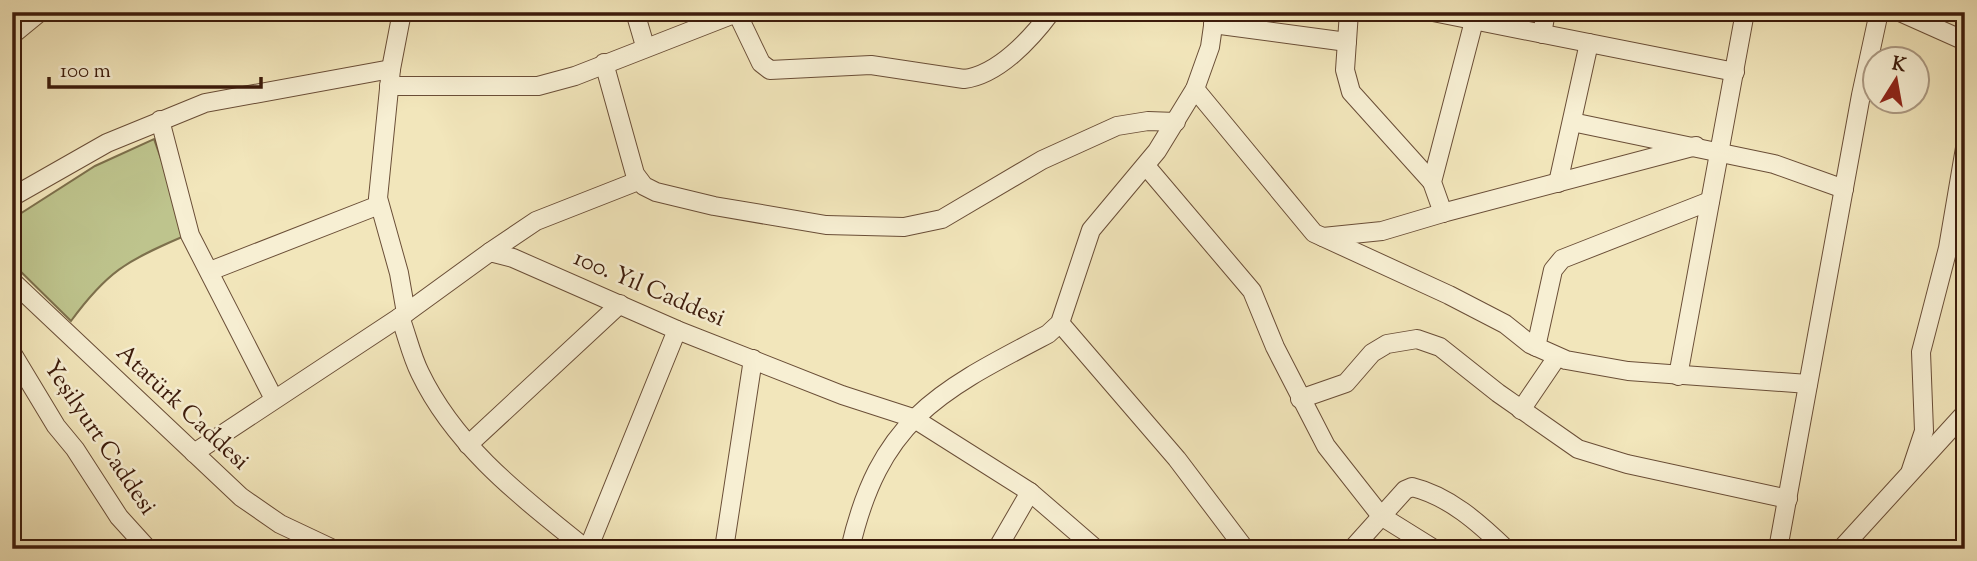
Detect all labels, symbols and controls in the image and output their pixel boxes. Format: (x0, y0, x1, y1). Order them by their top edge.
scale bar (49, 46, 261, 90)
north arrow (1862, 46, 1932, 116)
text: K (1889, 51, 1908, 80)
text: 100 m (60, 57, 111, 87)
street label: 100. Yıl Caddesi (568, 242, 730, 336)
street label: Atatürk Caddesi (108, 337, 256, 479)
street label: Yeşilyurt Caddesi (34, 354, 164, 522)

